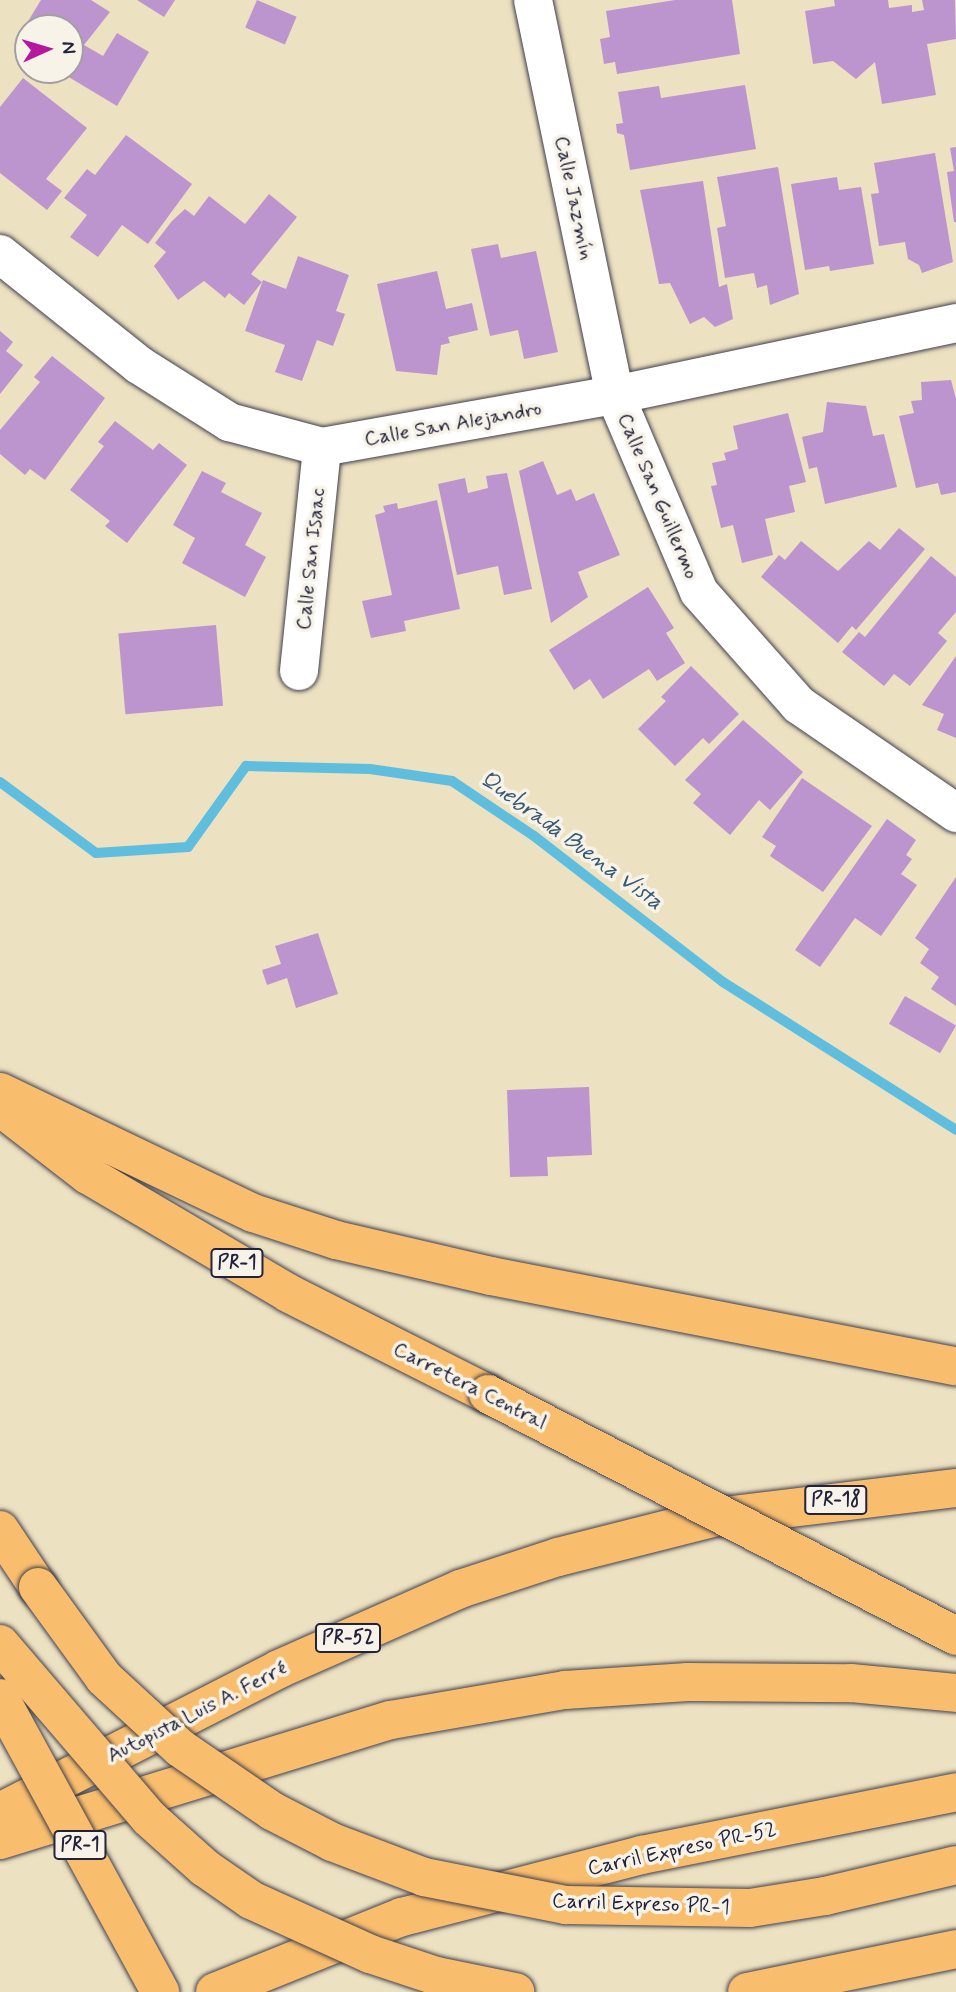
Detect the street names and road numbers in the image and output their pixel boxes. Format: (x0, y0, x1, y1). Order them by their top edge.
street label: Calle Jazmín (549, 135, 599, 261)
street label: Calle San Alejandro (361, 396, 545, 452)
street label: Calle San Guillermo (612, 410, 704, 582)
street label: Calle San Isaac (291, 487, 331, 631)
road number: PR-1 (209, 1247, 265, 1278)
street label: Carretera Central (388, 1336, 552, 1436)
road number: PR-18 (803, 1484, 869, 1516)
road number: PR-52 (315, 1622, 381, 1654)
street label: Autopista Luis A. Ferré (102, 1655, 292, 1769)
street label: Carril Expreso PR-52 (585, 1817, 779, 1881)
road number: PR-1 (52, 1829, 108, 1860)
street label: Carril Expreso PR-1 (551, 1888, 731, 1920)

